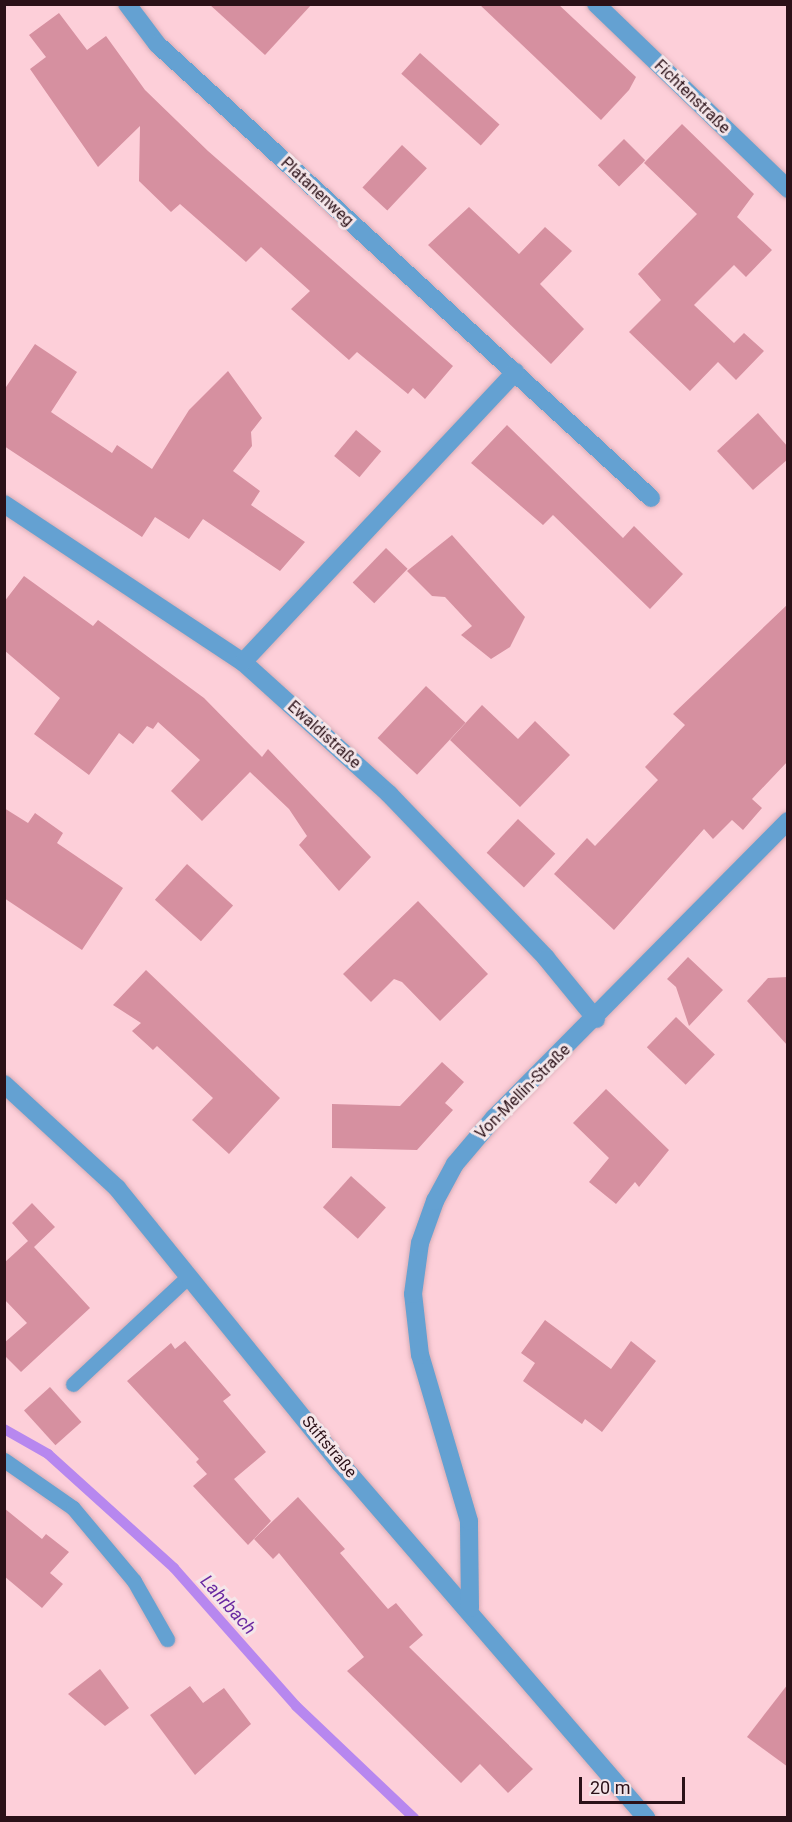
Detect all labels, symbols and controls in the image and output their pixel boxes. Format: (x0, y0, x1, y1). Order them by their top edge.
street label: Fichtenstraße (650, 56, 734, 138)
street label: Platanenweg (277, 154, 357, 230)
street label: Ewaldistraße (283, 697, 365, 773)
street label: Von-Mellin-Straße (472, 1041, 574, 1143)
street label: Stiftstraße (298, 1412, 360, 1482)
water label: Lahrbach (196, 1571, 260, 1639)
scale bar (582, 1765, 688, 1803)
text: 20 m (590, 1777, 630, 1798)

